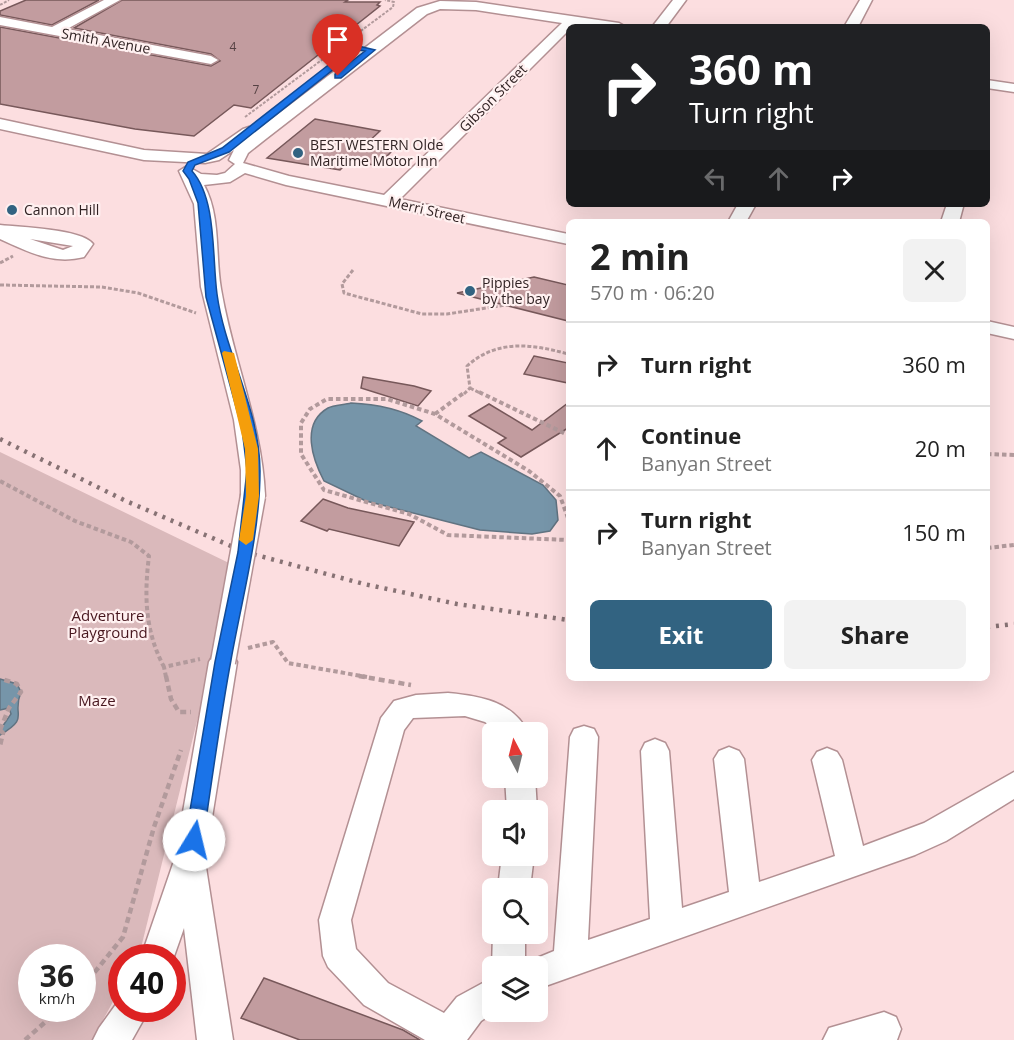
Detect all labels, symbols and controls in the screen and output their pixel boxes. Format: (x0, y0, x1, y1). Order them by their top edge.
pin (312, 14, 363, 76)
street label: Smith Avenue (60, 23, 152, 58)
icon: arrive (321, 23, 354, 56)
house number: 4 (230, 38, 237, 55)
text: 360 m (689, 40, 813, 97)
icon: right (590, 48, 668, 126)
street label: Gibson Street (455, 60, 531, 136)
house number: 7 (253, 81, 260, 98)
text: Turn right (689, 94, 814, 131)
place label: BEST WESTERN Olde Maritime Motor Inn (310, 135, 444, 170)
marker: BEST WESTERN Olde Maritime Motor Inn (291, 146, 305, 160)
icon: left (699, 162, 732, 195)
icon: ahead (762, 162, 795, 195)
icon: right (825, 162, 858, 195)
street label: Merri Street (387, 191, 467, 228)
place label: Cannon Hill (24, 200, 99, 219)
marker: Cannon Hill (5, 203, 19, 217)
text: 2 min (590, 232, 690, 281)
button: close (903, 239, 966, 302)
place label: Pippies by the bay (482, 273, 551, 308)
text: 570 m · 06:20 (590, 279, 715, 306)
marker: Pippies by the bay (463, 284, 477, 298)
icon: right (590, 348, 623, 381)
text: Turn right (641, 349, 752, 379)
text: 360 m (902, 349, 966, 379)
text: Continue (641, 420, 741, 450)
icon: ahead (590, 432, 623, 465)
text: 20 m (915, 433, 966, 463)
text: Banyan Street (641, 450, 772, 477)
text: Turn right (641, 504, 752, 534)
icon: right (590, 516, 623, 549)
text: 150 m (902, 517, 966, 547)
text: Banyan Street (641, 534, 772, 561)
button: Exit (590, 600, 772, 669)
button: Share (784, 600, 966, 669)
park label: Adventure Playground (68, 605, 148, 642)
park label: Maze (78, 690, 116, 710)
north arrow (482, 722, 548, 788)
map controls (482, 722, 548, 1022)
button: sound (482, 800, 548, 866)
position arrow (162, 808, 226, 872)
button: search (482, 878, 548, 944)
speed limit sign: 40 (108, 944, 186, 1022)
text: 36 (40, 955, 74, 996)
button: layers (482, 956, 548, 1022)
text: km/h (39, 988, 75, 1008)

